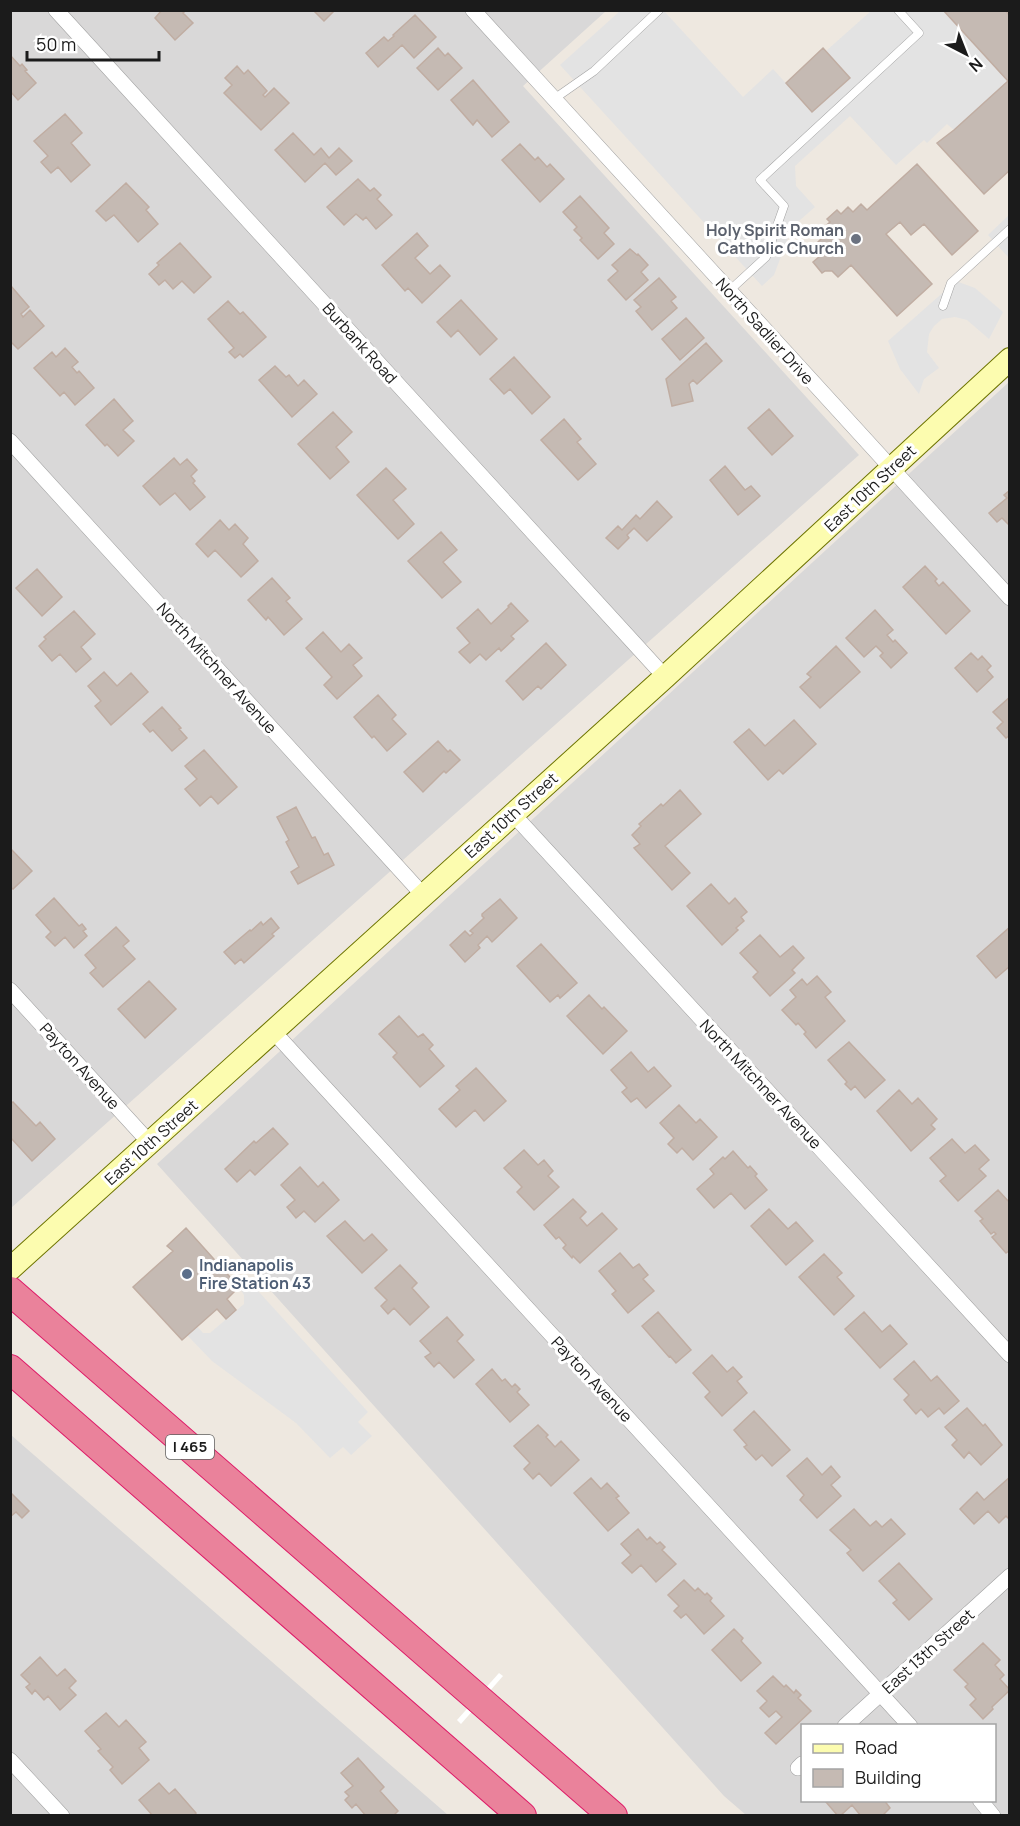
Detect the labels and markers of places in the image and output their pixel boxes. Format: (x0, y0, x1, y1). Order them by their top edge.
place label: Holy Spirit Roman Catholic Church (706, 219, 844, 259)
marker: Holy Spirit Roman Catholic Church (849, 232, 863, 246)
place label: Indianapolis Fire Station 43 (199, 1254, 311, 1294)
marker: Indianapolis Fire Station 43 (180, 1267, 194, 1281)

